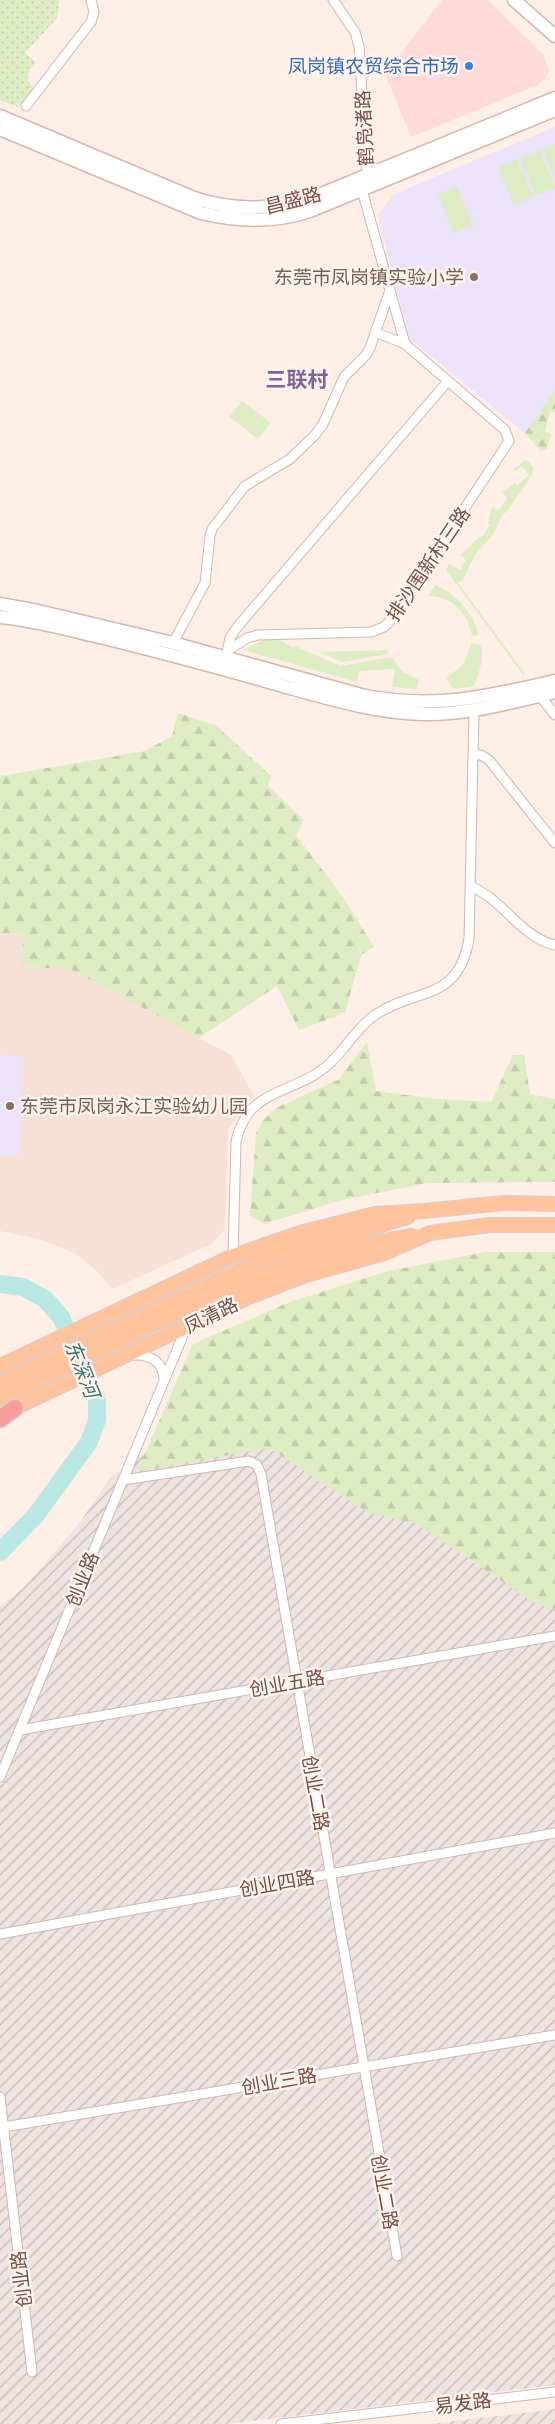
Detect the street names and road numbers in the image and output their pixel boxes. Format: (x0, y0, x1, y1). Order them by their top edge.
street label: 鹤凫渚路 (351, 89, 378, 167)
street label: 昌盛路 (263, 182, 324, 219)
street label: 排沙围新村三路 (382, 503, 475, 626)
street label: 凤清路 (181, 1293, 242, 1338)
street label: 创业路 (61, 1548, 104, 1610)
street label: 创业五路 (248, 1666, 327, 1701)
street label: 创业二路 (298, 1754, 333, 1833)
street label: 创业四路 (238, 1866, 317, 1901)
street label: 创业三路 (240, 2064, 319, 2099)
street label: 创业二路 (367, 2153, 402, 2232)
street label: 创业路 (7, 2249, 36, 2309)
street label: 易发路 (433, 2389, 493, 2418)

